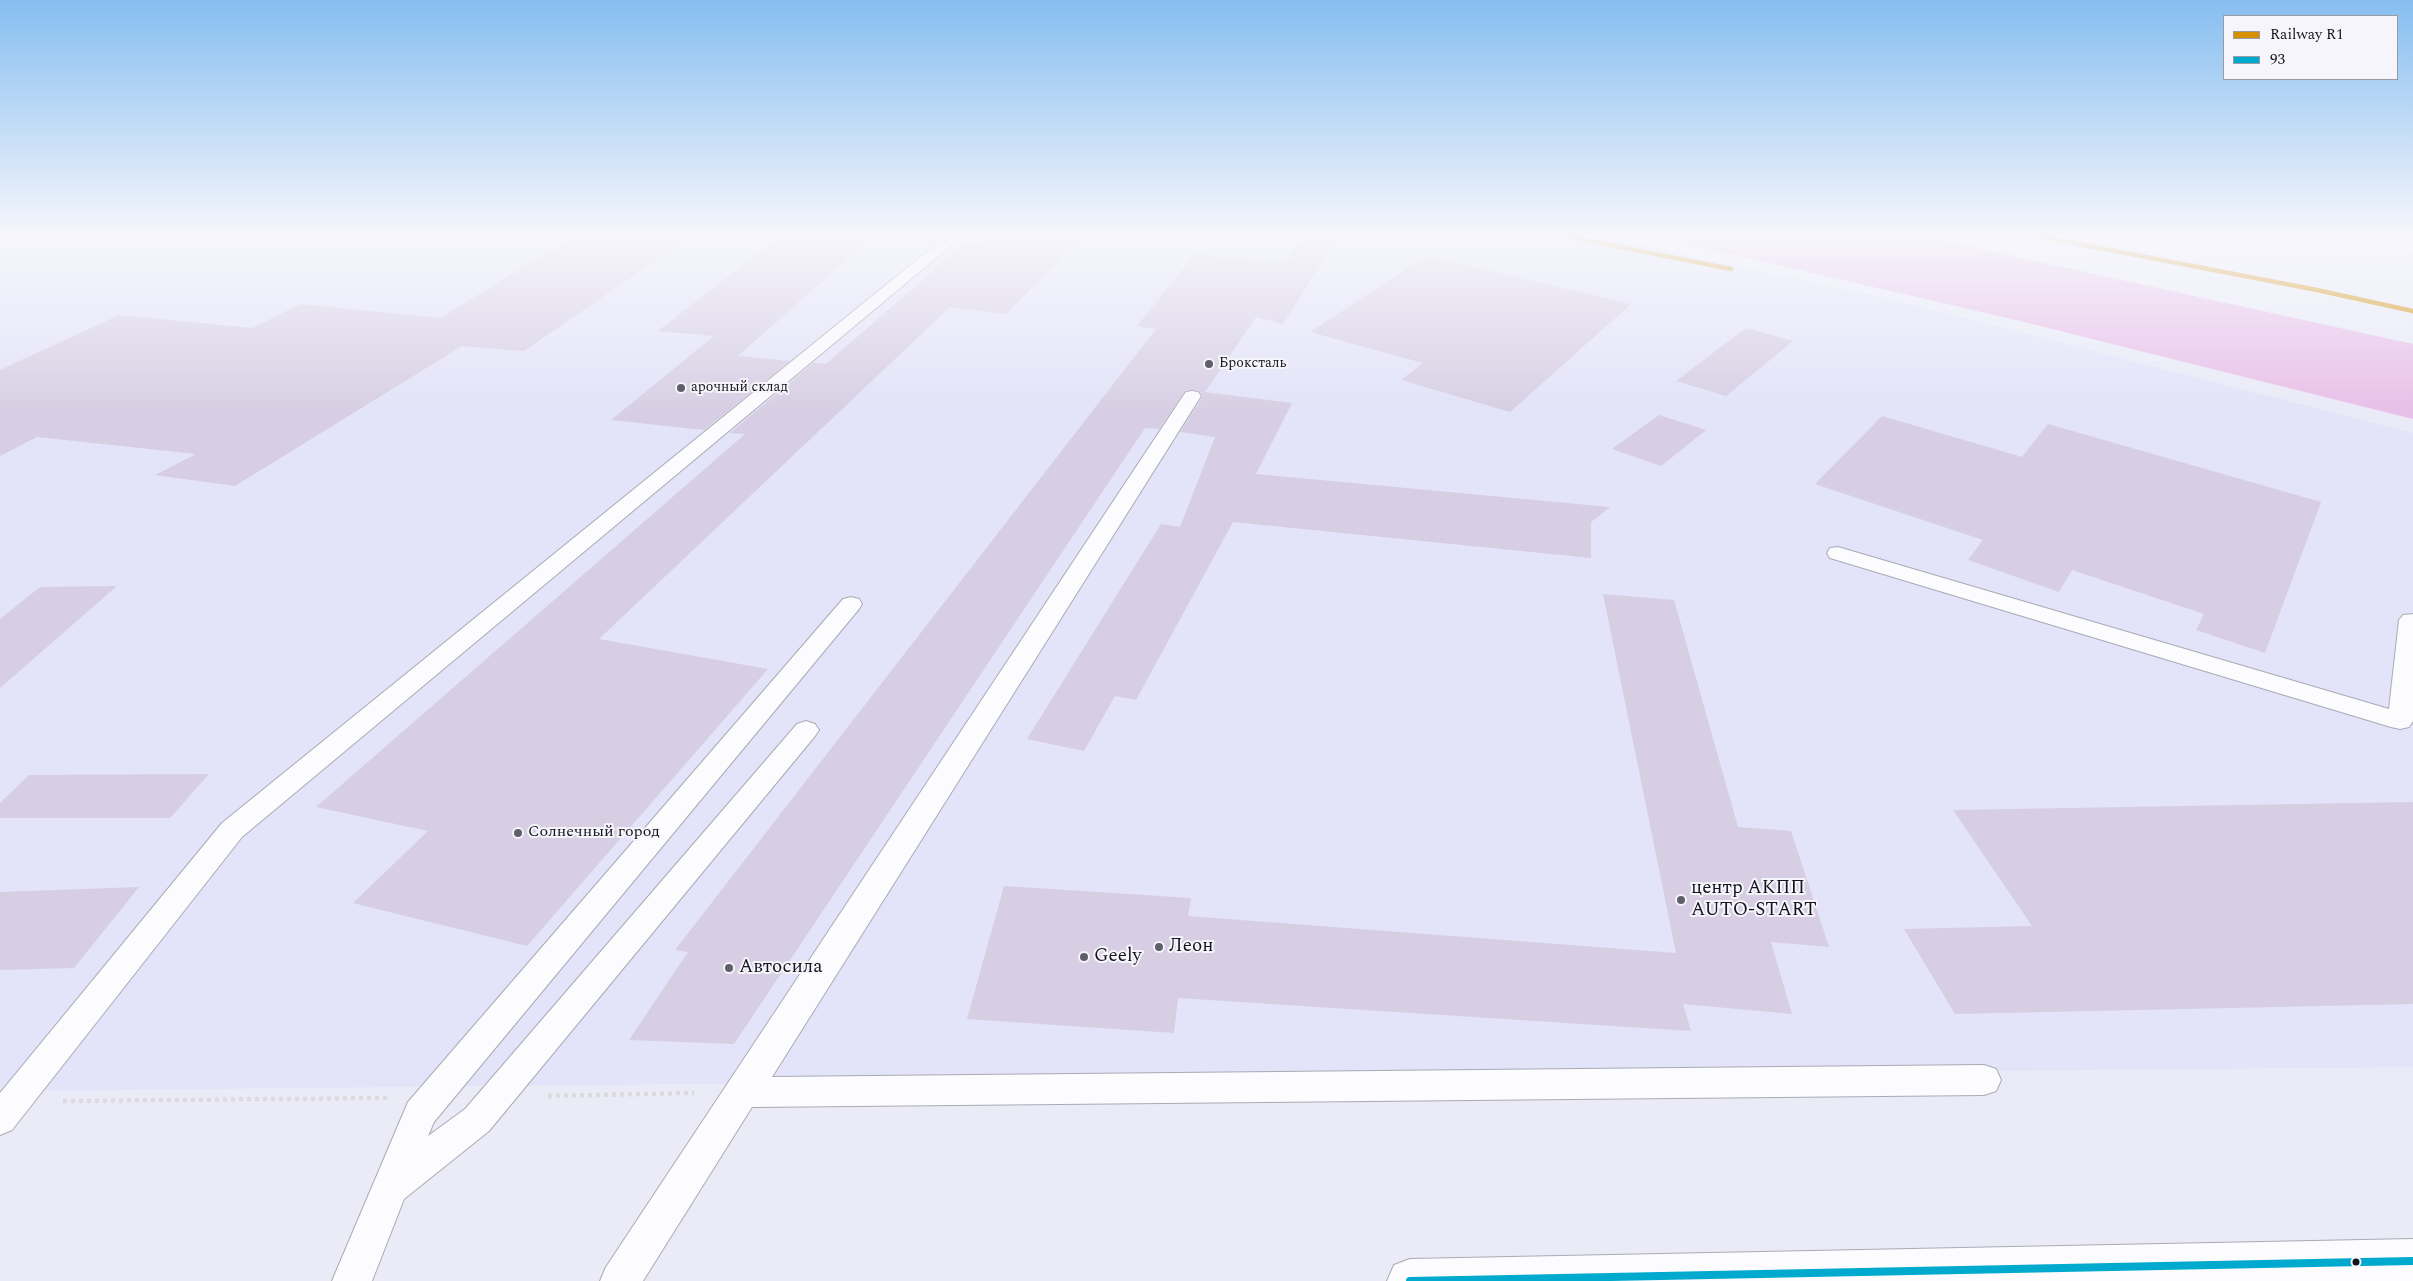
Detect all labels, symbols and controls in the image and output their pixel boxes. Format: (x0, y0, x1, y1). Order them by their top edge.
legend (2223, 15, 2398, 80)
text: Railway R1 (2270, 23, 2343, 46)
text: 93 (2270, 48, 2285, 71)
place label: Броксталь (1219, 356, 1286, 372)
marker: Броксталь (1203, 358, 1215, 370)
place label: арочный склад (691, 380, 788, 396)
marker: арочный склад (675, 382, 687, 394)
place label: Солнечный город (528, 823, 660, 843)
marker: Солнечный город (512, 827, 524, 839)
place label: центр АКПП AUTO-START (1691, 878, 1817, 922)
marker: центр АКПП AUTO-START (1675, 894, 1687, 906)
place label: Леон (1169, 936, 1213, 958)
marker: Леон (1153, 941, 1165, 953)
place label: Geely (1094, 946, 1142, 968)
marker: Geely (1078, 951, 1090, 963)
place label: Автосила (739, 957, 822, 979)
marker: Автосила (723, 962, 735, 974)
unlabelled marker (2351, 1257, 2361, 1267)

